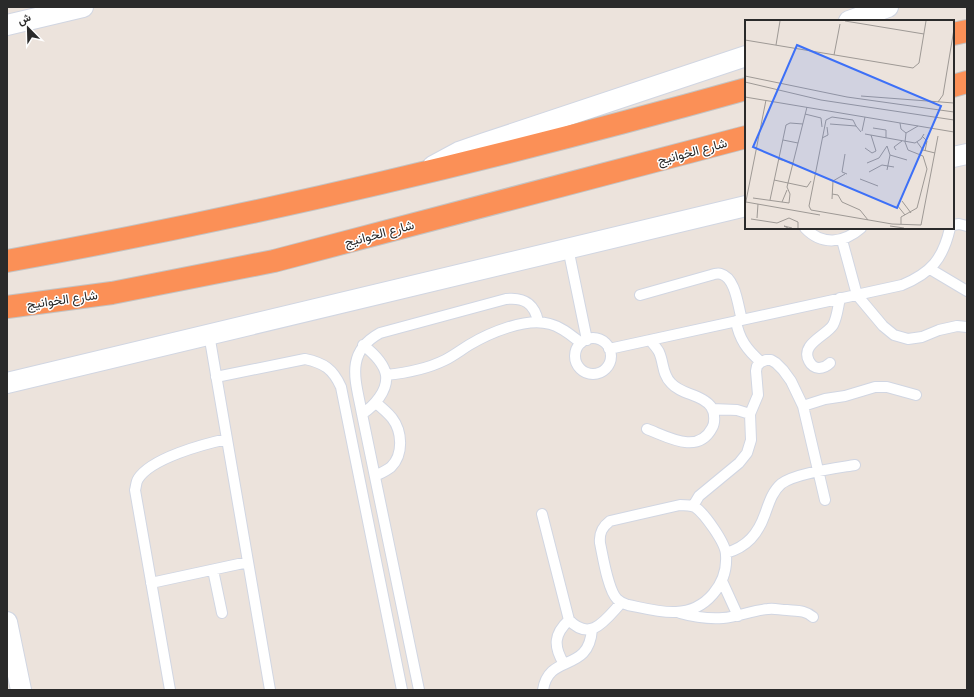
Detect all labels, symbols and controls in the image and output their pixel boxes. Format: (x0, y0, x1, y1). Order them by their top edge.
north arrow (8, 8, 48, 48)
text: ش (15, 10, 33, 28)
inset map (745, 20, 954, 229)
street label: شارع الخوانيج (655, 134, 729, 170)
street label: شارع الخوانيج (342, 216, 416, 252)
street label: شارع الخوانيج (25, 286, 99, 314)

